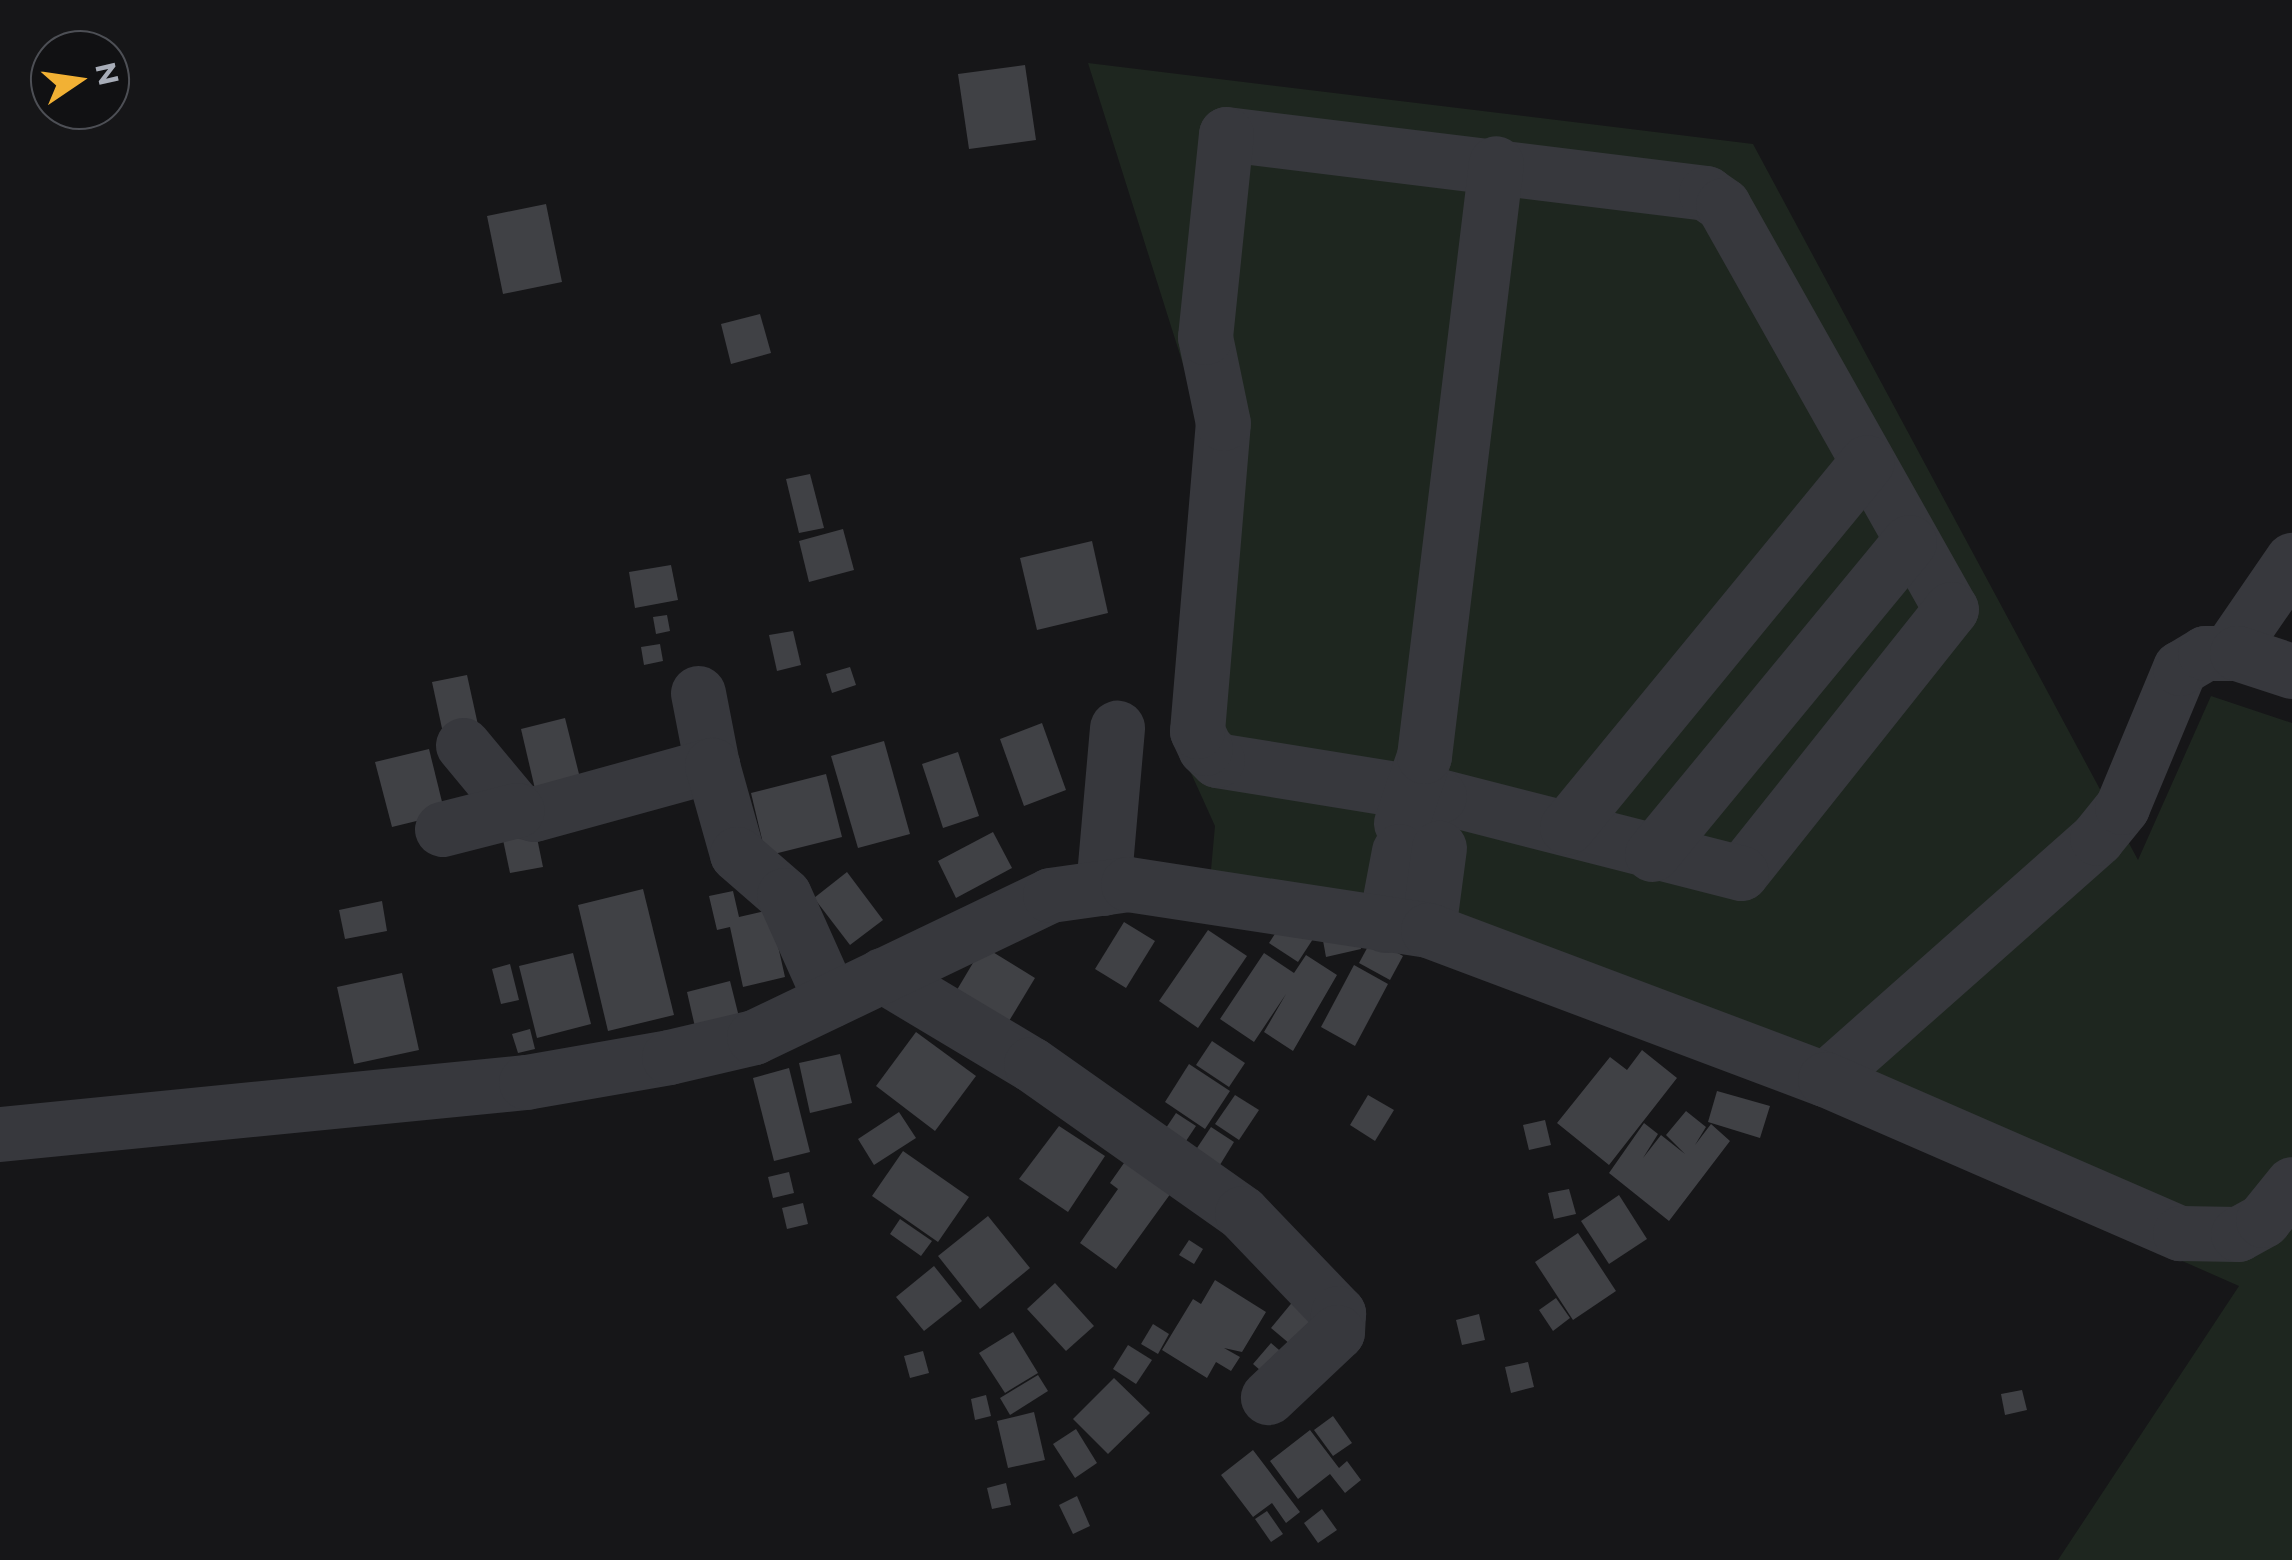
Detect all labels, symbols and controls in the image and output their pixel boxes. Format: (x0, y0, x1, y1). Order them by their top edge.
north arrow (30, 30, 130, 130)
text: N (88, 59, 126, 89)

